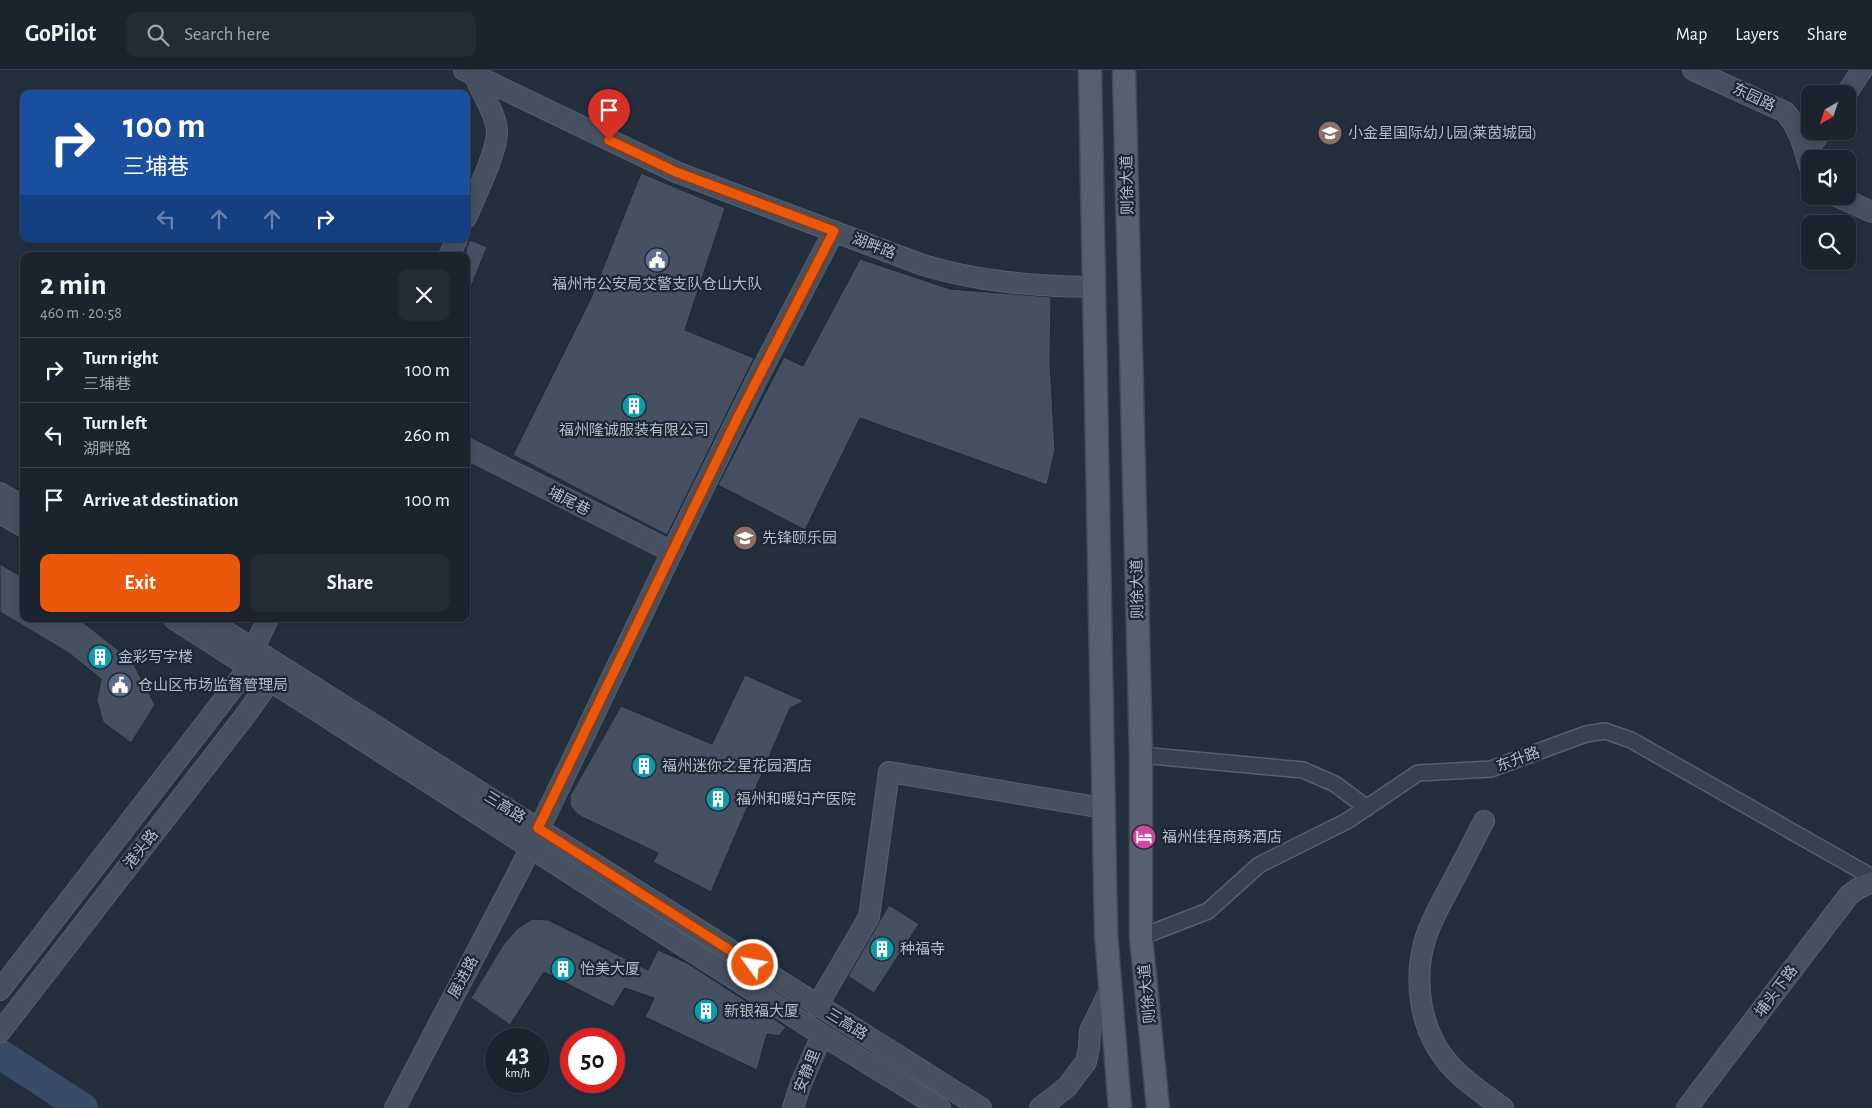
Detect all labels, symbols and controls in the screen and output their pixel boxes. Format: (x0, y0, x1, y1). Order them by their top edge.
search box (126, 12, 476, 57)
icon: search (144, 21, 172, 49)
text: GoPilot (25, 22, 96, 46)
text: Search here (184, 25, 270, 44)
text: Map (1676, 26, 1707, 44)
text: Layers (1735, 26, 1779, 44)
text: Share (1807, 26, 1847, 44)
street label: 东园路 (1730, 80, 1778, 114)
north arrow (1801, 85, 1856, 140)
map controls (1801, 85, 1856, 270)
pin (588, 89, 630, 140)
icon: arrive (595, 96, 623, 124)
text: 100 m (123, 109, 206, 144)
icon: right (40, 110, 105, 175)
school or university icon: 小金星国际幼儿园(莱茵城园) (1317, 120, 1343, 146)
place label: 小金星国际幼儿园(莱茵城园) (1348, 125, 1537, 141)
button: sound (1801, 150, 1856, 205)
street label: 则徐大道 (1118, 155, 1136, 215)
text: 三埔巷 (123, 156, 189, 178)
icon: left (152, 205, 180, 233)
icon: ahead (205, 205, 233, 233)
icon: ahead (258, 205, 286, 233)
icon: right (311, 205, 339, 233)
button: search (1801, 215, 1856, 270)
street label: 湖畔路 (850, 230, 898, 262)
public building icon: 福州市公安局交警支队仓山大队 (644, 247, 670, 273)
button: close (398, 269, 450, 321)
text: 2 min (40, 270, 107, 300)
place label: 福州市公安局交警支队仓山大队 (552, 275, 762, 292)
text: 460 m · 20:58 (40, 305, 122, 321)
text: Turn right (83, 349, 158, 368)
icon: right (40, 356, 68, 384)
text: 100 m (405, 361, 450, 380)
text: 三埔巷 (83, 376, 131, 392)
building icon: 福州隆诚服装有限公司 (621, 393, 647, 419)
text: Turn left (83, 414, 147, 433)
icon: left (40, 421, 68, 449)
place label: 福州隆诚服装有限公司 (559, 421, 709, 438)
text: 260 m (404, 426, 450, 445)
text: 湖畔路 (83, 441, 131, 457)
street label: 埔尾巷 (545, 483, 593, 518)
icon: arrive (40, 486, 68, 514)
text: Arrive at destination (83, 491, 239, 510)
text: 100 m (405, 491, 450, 510)
school or university icon: 先锋颐乐园 (732, 525, 758, 551)
place label: 先锋颐乐园 (762, 530, 837, 546)
button: Exit (40, 554, 240, 612)
button: Share (250, 554, 450, 612)
street label: 则徐大道 (1128, 559, 1146, 619)
building icon: 金彩写字楼 (87, 644, 113, 670)
place label: 金彩写字楼 (118, 649, 193, 665)
public building icon: 仓山区市场监督管理局 (107, 672, 133, 698)
place label: 仓山区市场监督管理局 (138, 677, 288, 693)
street label: 东升路 (1494, 744, 1542, 774)
building icon: 福州迷你之星花园酒店 (631, 753, 657, 779)
place label: 福州迷你之星花园酒店 (662, 757, 812, 774)
building icon: 福州和暖妇产医院 (705, 786, 731, 812)
street label: 三高路 (482, 788, 528, 826)
place label: 福州和暖妇产医院 (736, 790, 856, 807)
hotel icon: 福州佳程商務酒店 (1131, 824, 1157, 850)
street label: 港头路 (121, 826, 161, 872)
place label: 福州佳程商務酒店 (1162, 828, 1282, 845)
building icon: 种福寺 (869, 936, 895, 962)
position arrow (726, 938, 778, 990)
place label: 种福寺 (900, 941, 945, 957)
street label: 展进路 (445, 953, 481, 1001)
building icon: 怡美大厦 (550, 956, 576, 982)
place label: 怡美大厦 (580, 960, 640, 977)
street label: 埔头下路 (1751, 962, 1800, 1020)
street label: 则徐大道 (1136, 963, 1158, 1025)
building icon: 新银福大厦 (693, 998, 719, 1024)
place label: 新银福大厦 (724, 1003, 799, 1019)
street label: 三高路 (824, 1005, 870, 1043)
speed limit sign: 50 (560, 1028, 625, 1093)
text: 43 (506, 1042, 529, 1067)
street label: 安静里 (791, 1047, 823, 1095)
text: km/h (505, 1067, 530, 1079)

